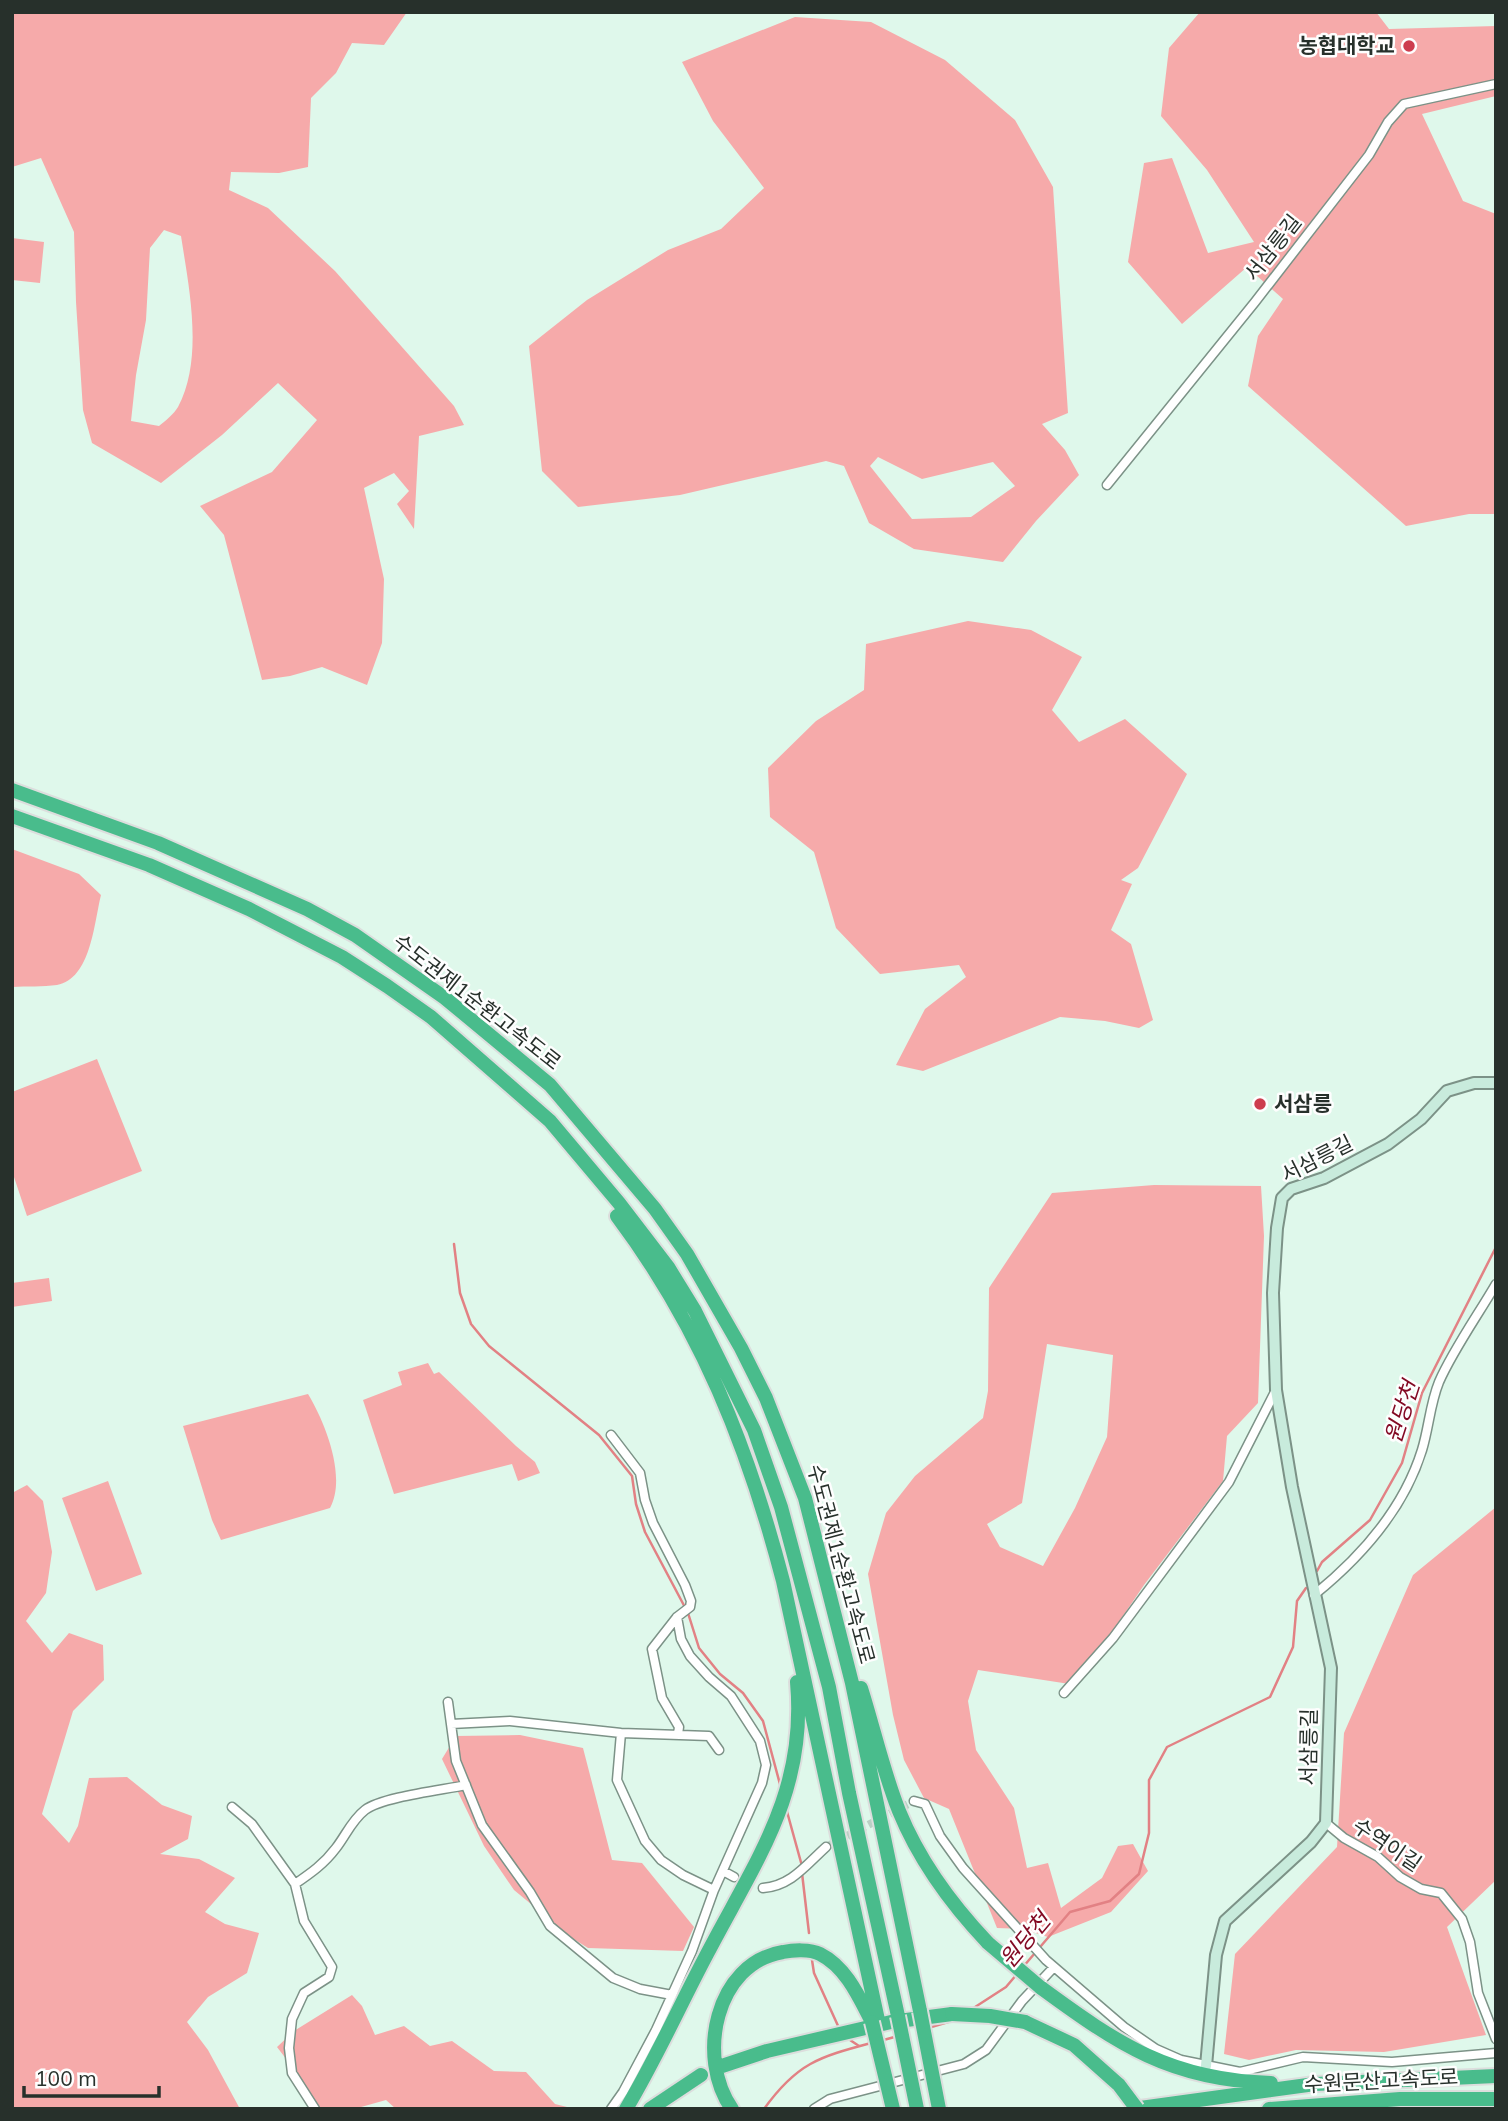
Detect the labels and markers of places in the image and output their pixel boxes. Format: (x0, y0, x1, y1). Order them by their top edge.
place label: 농협대학교 (1298, 32, 1395, 58)
marker: 농협대학교 (1401, 38, 1417, 54)
place label: 서삼릉 (1274, 1090, 1332, 1116)
marker: 서삼릉 (1252, 1096, 1268, 1112)

